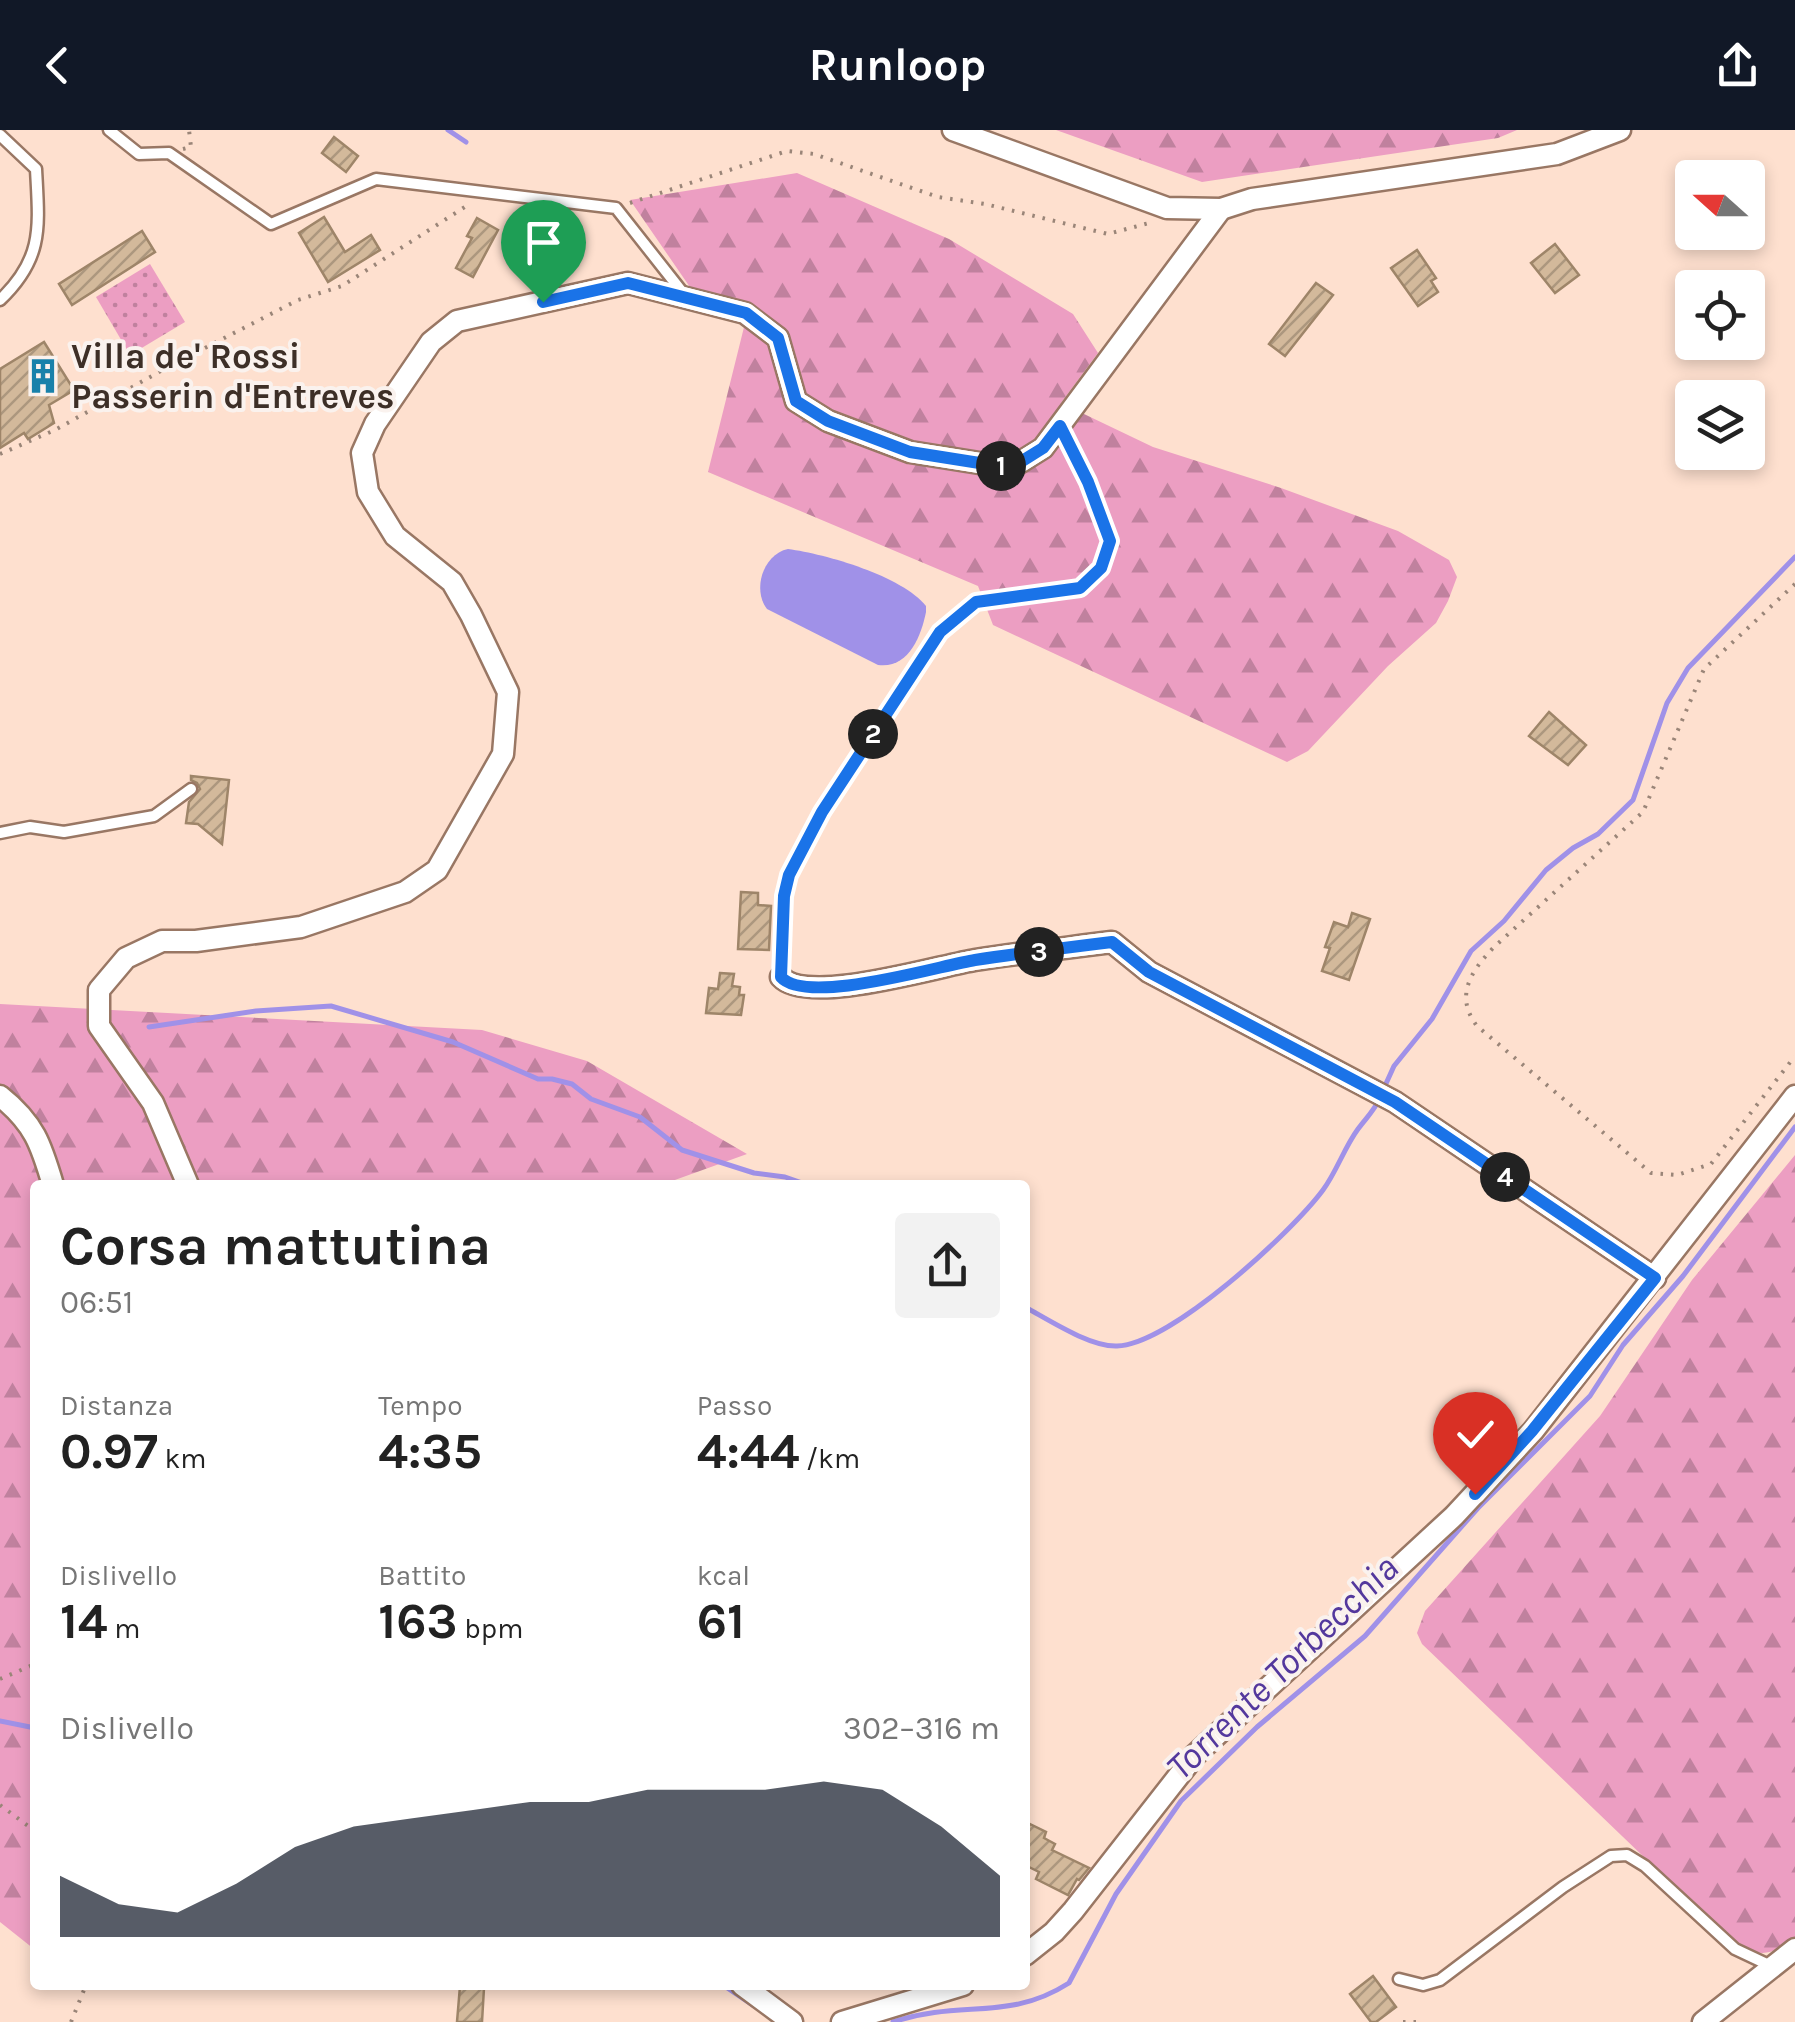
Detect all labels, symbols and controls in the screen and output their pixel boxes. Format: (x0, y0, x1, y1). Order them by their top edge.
icon: back (30, 38, 85, 93)
icon: share (1710, 38, 1765, 93)
text: Runloop (809, 39, 986, 91)
north arrow (1675, 160, 1765, 250)
map controls (1675, 160, 1765, 470)
pin (501, 200, 586, 303)
icon: arrive (516, 215, 571, 270)
button: locate (1675, 270, 1765, 360)
place label: Villa de' Rossi Passerin d'Entreves (71, 336, 395, 417)
building icon: Villa de' Rossi Passerin d'Entreves (24, 357, 62, 395)
button: layers (1675, 380, 1765, 470)
pin: 1 (976, 441, 1026, 491)
text: 1 (996, 449, 1006, 482)
pin: 2 (848, 709, 898, 759)
text: 2 (865, 717, 881, 750)
pin: 3 (1014, 927, 1064, 977)
text: 3 (1030, 935, 1048, 968)
pin: 4 (1480, 1152, 1530, 1202)
text: 4 (1497, 1160, 1513, 1193)
button: share (895, 1213, 1000, 1318)
text: Corsa mattutina (60, 1214, 491, 1278)
text: 06:51 (60, 1284, 133, 1321)
text: Distanza (60, 1389, 173, 1422)
text: Tempo (378, 1389, 462, 1422)
text: Passo (697, 1389, 772, 1422)
pin (1433, 1392, 1518, 1495)
icon: check (1448, 1407, 1503, 1462)
text: 0.97 (60, 1422, 158, 1481)
text: 4:35 (378, 1422, 482, 1481)
text: 4:44 (697, 1422, 799, 1481)
text: km (158, 1442, 206, 1475)
text: /km (799, 1442, 860, 1475)
water label: Torrente Torbecchia (1157, 1545, 1408, 1789)
text: Dislivello (60, 1559, 177, 1592)
text: Battito (378, 1559, 466, 1592)
text: kcal (697, 1559, 750, 1592)
text: 14 (60, 1592, 108, 1651)
text: 163 (378, 1592, 458, 1651)
text: 61 (697, 1592, 745, 1651)
text: m (108, 1612, 140, 1645)
text: bpm (458, 1612, 523, 1645)
text: Dislivello (60, 1710, 194, 1747)
text: 302–316 m (843, 1710, 1000, 1747)

